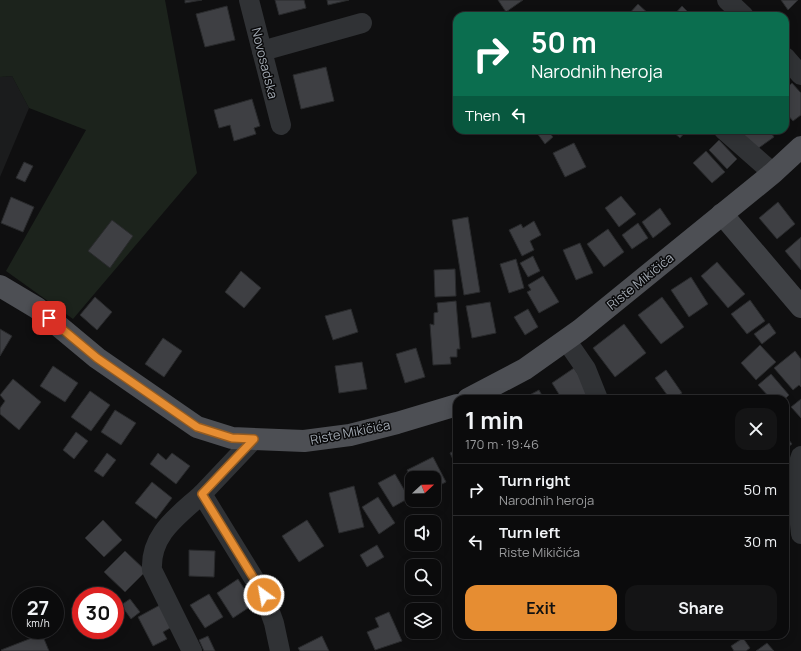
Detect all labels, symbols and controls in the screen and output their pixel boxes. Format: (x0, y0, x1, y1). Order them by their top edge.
text: 50 m (531, 23, 597, 61)
street label: Novosadska (247, 26, 283, 100)
icon: right (465, 28, 517, 80)
text: Narodnih heroja (531, 59, 663, 83)
icon: left (508, 104, 530, 126)
text: Then (465, 105, 500, 126)
street label: Riste Mikičića (603, 248, 677, 314)
pin (32, 301, 66, 335)
icon: arrive (38, 307, 60, 329)
text: 1 min (465, 403, 524, 436)
button: close (735, 408, 777, 450)
street label: Riste Mikičića (308, 415, 392, 449)
text: 170 m · 19:46 (465, 435, 539, 453)
text: Turn right (499, 470, 570, 491)
north arrow (405, 471, 441, 507)
map controls (405, 471, 441, 639)
icon: right (465, 479, 487, 501)
text: 50 m (743, 479, 777, 500)
text: Narodnih heroja (499, 491, 594, 509)
button: sound (405, 515, 441, 551)
text: Turn left (499, 522, 561, 543)
icon: left (465, 531, 487, 553)
text: 30 m (744, 531, 777, 552)
text: Riste Mikičića (499, 543, 580, 561)
button: search (405, 559, 441, 595)
position arrow (243, 574, 285, 616)
button: Exit (465, 585, 617, 631)
button: Share (625, 585, 777, 631)
speed limit sign: 30 (72, 587, 124, 639)
text: 27 (27, 594, 49, 621)
button: layers (405, 603, 441, 639)
text: km/h (26, 616, 50, 630)

